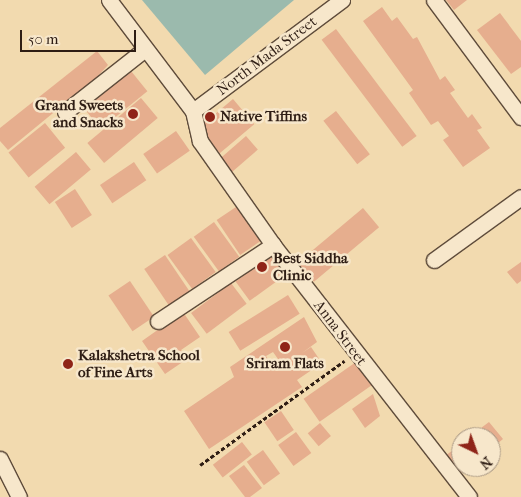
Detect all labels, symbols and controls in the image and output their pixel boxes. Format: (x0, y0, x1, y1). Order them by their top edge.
street label: North Mada Street (213, 13, 321, 99)
scale bar (22, 20, 139, 52)
text: 50 m (28, 30, 58, 48)
place label: Grand Sweets and Snacks (35, 96, 123, 131)
marker: Grand Sweets and Snacks (127, 108, 139, 120)
place label: Native Tiffins (220, 108, 307, 126)
marker: Native Tiffins (204, 111, 216, 123)
place label: Best Siddha Clinic (273, 249, 348, 284)
marker: Best Siddha Clinic (255, 260, 269, 274)
street label: Anna Street (310, 297, 370, 369)
marker: Sriram Flats (279, 341, 291, 353)
place label: Kalakshetra School of Fine Arts (78, 346, 200, 381)
place label: Sriram Flats (246, 355, 324, 373)
marker: Kalakshetra School of Fine Arts (62, 358, 74, 370)
north arrow (451, 427, 501, 477)
text: N (476, 453, 495, 473)

